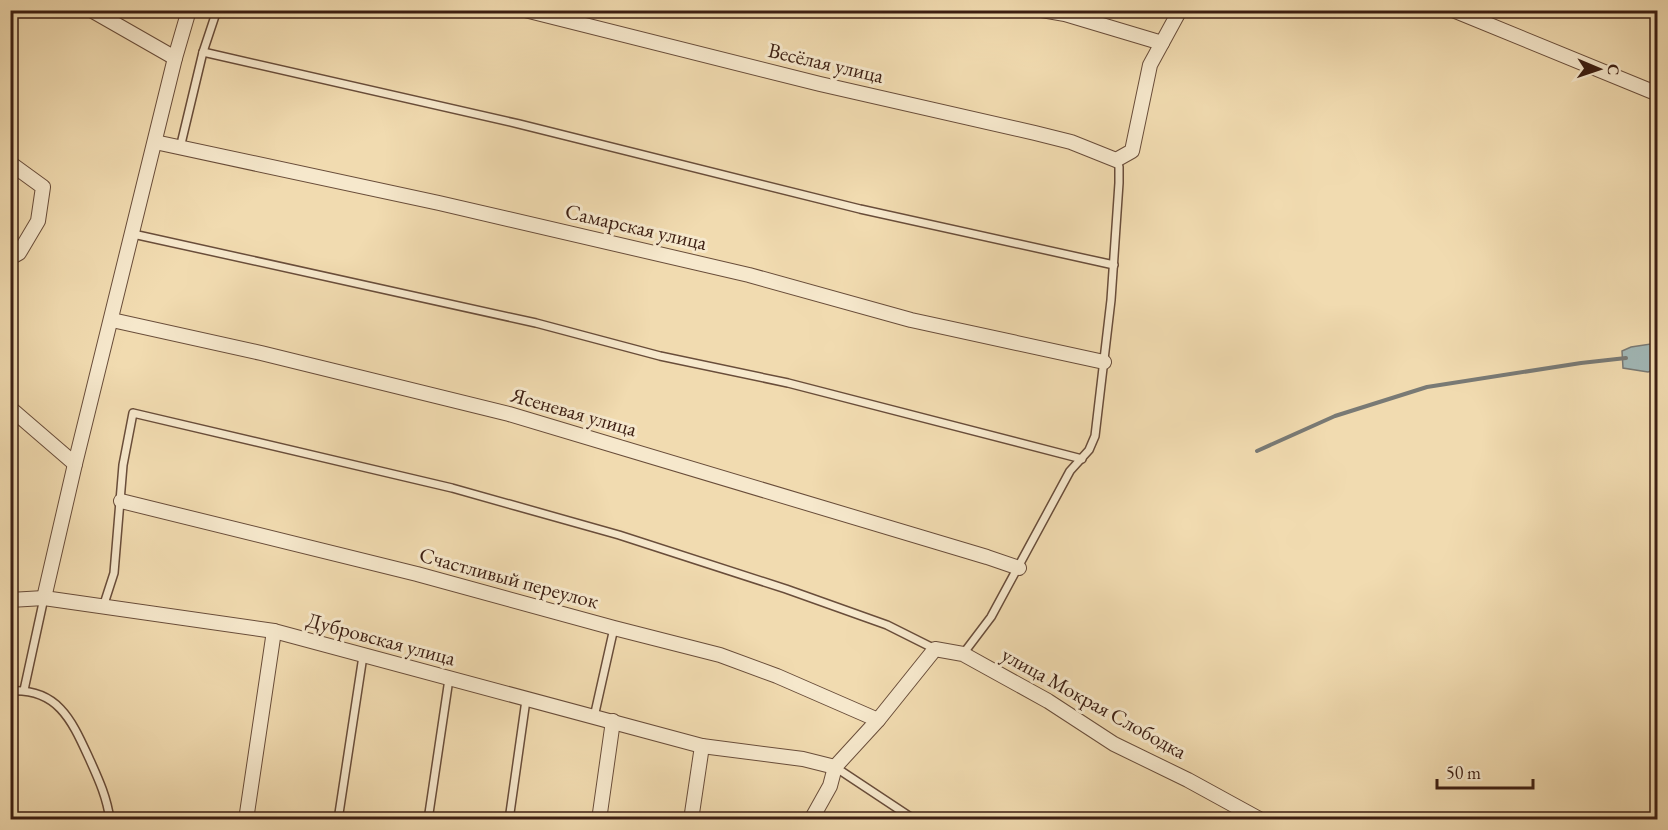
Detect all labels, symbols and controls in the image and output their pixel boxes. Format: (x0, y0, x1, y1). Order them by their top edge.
street label: Весёлая улица (766, 36, 887, 89)
north arrow (1569, 39, 1629, 99)
text: С (1603, 63, 1624, 76)
street label: Самарская улица (563, 197, 710, 256)
street label: Ясеневая улица (507, 380, 641, 443)
street label: Счастливый переулок (416, 541, 602, 614)
street label: Дубровская улица (304, 606, 459, 672)
street label: улица Мокрая Слободка (997, 640, 1192, 765)
scale bar (1437, 752, 1533, 790)
text: 50 m (1446, 761, 1481, 784)

